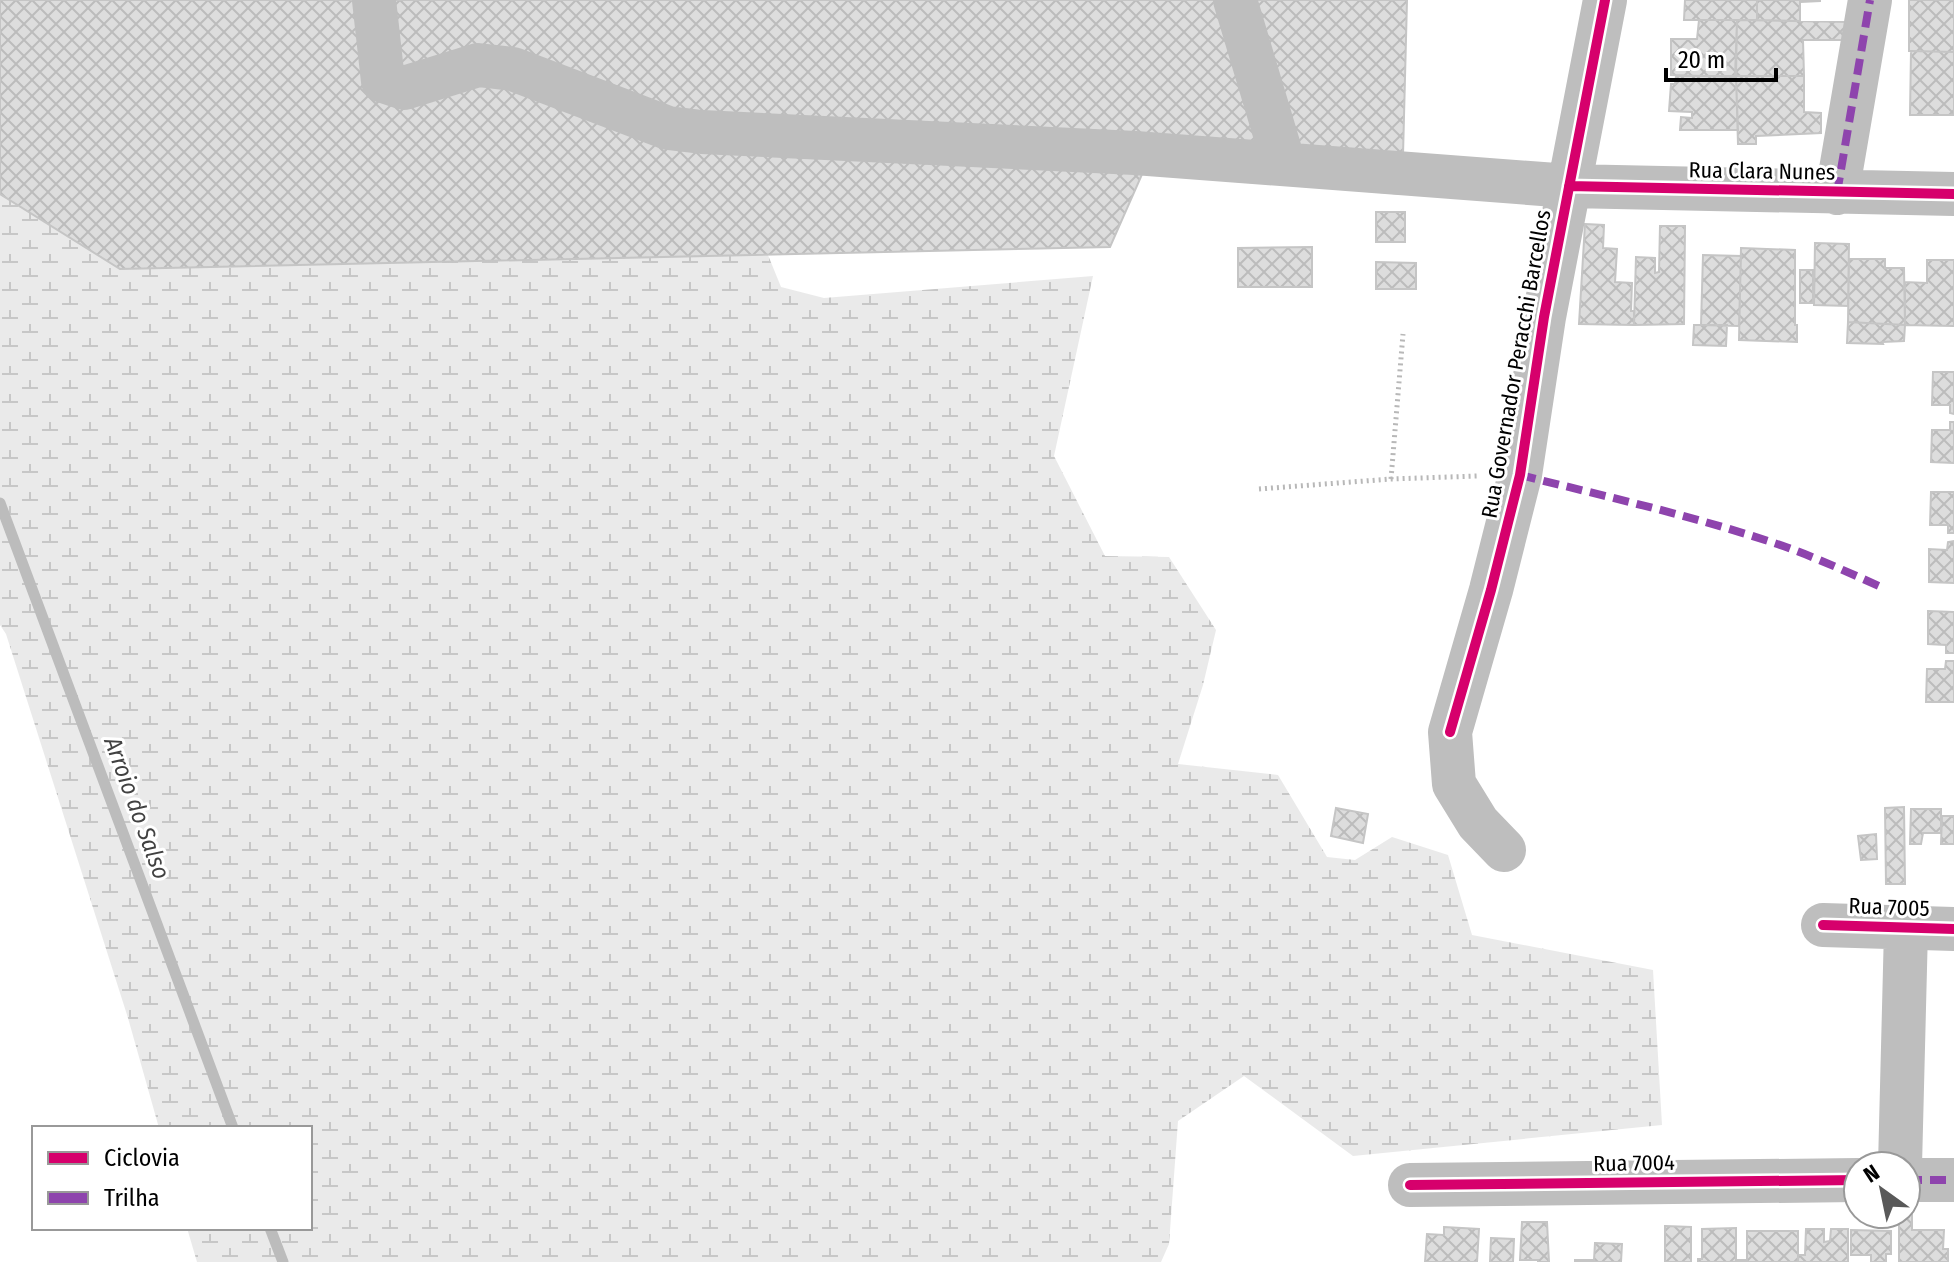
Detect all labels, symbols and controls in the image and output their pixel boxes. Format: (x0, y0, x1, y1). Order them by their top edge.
scale bar (1666, 32, 1776, 82)
text: 20 m (1678, 46, 1725, 74)
street label: Rua Clara Nunes (1689, 156, 1835, 186)
street label: Rua Governador Peracchi Barcellos (1476, 208, 1556, 520)
water label: Arroio do Salso (98, 732, 176, 883)
street label: Rua 7005 (1848, 892, 1930, 922)
legend (32, 1126, 312, 1230)
text: Ciclovia (104, 1144, 180, 1172)
street label: Rua 7004 (1593, 1149, 1675, 1177)
north arrow (1842, 1150, 1922, 1230)
text: N (1858, 1159, 1884, 1189)
text: Trilha (104, 1184, 160, 1212)

